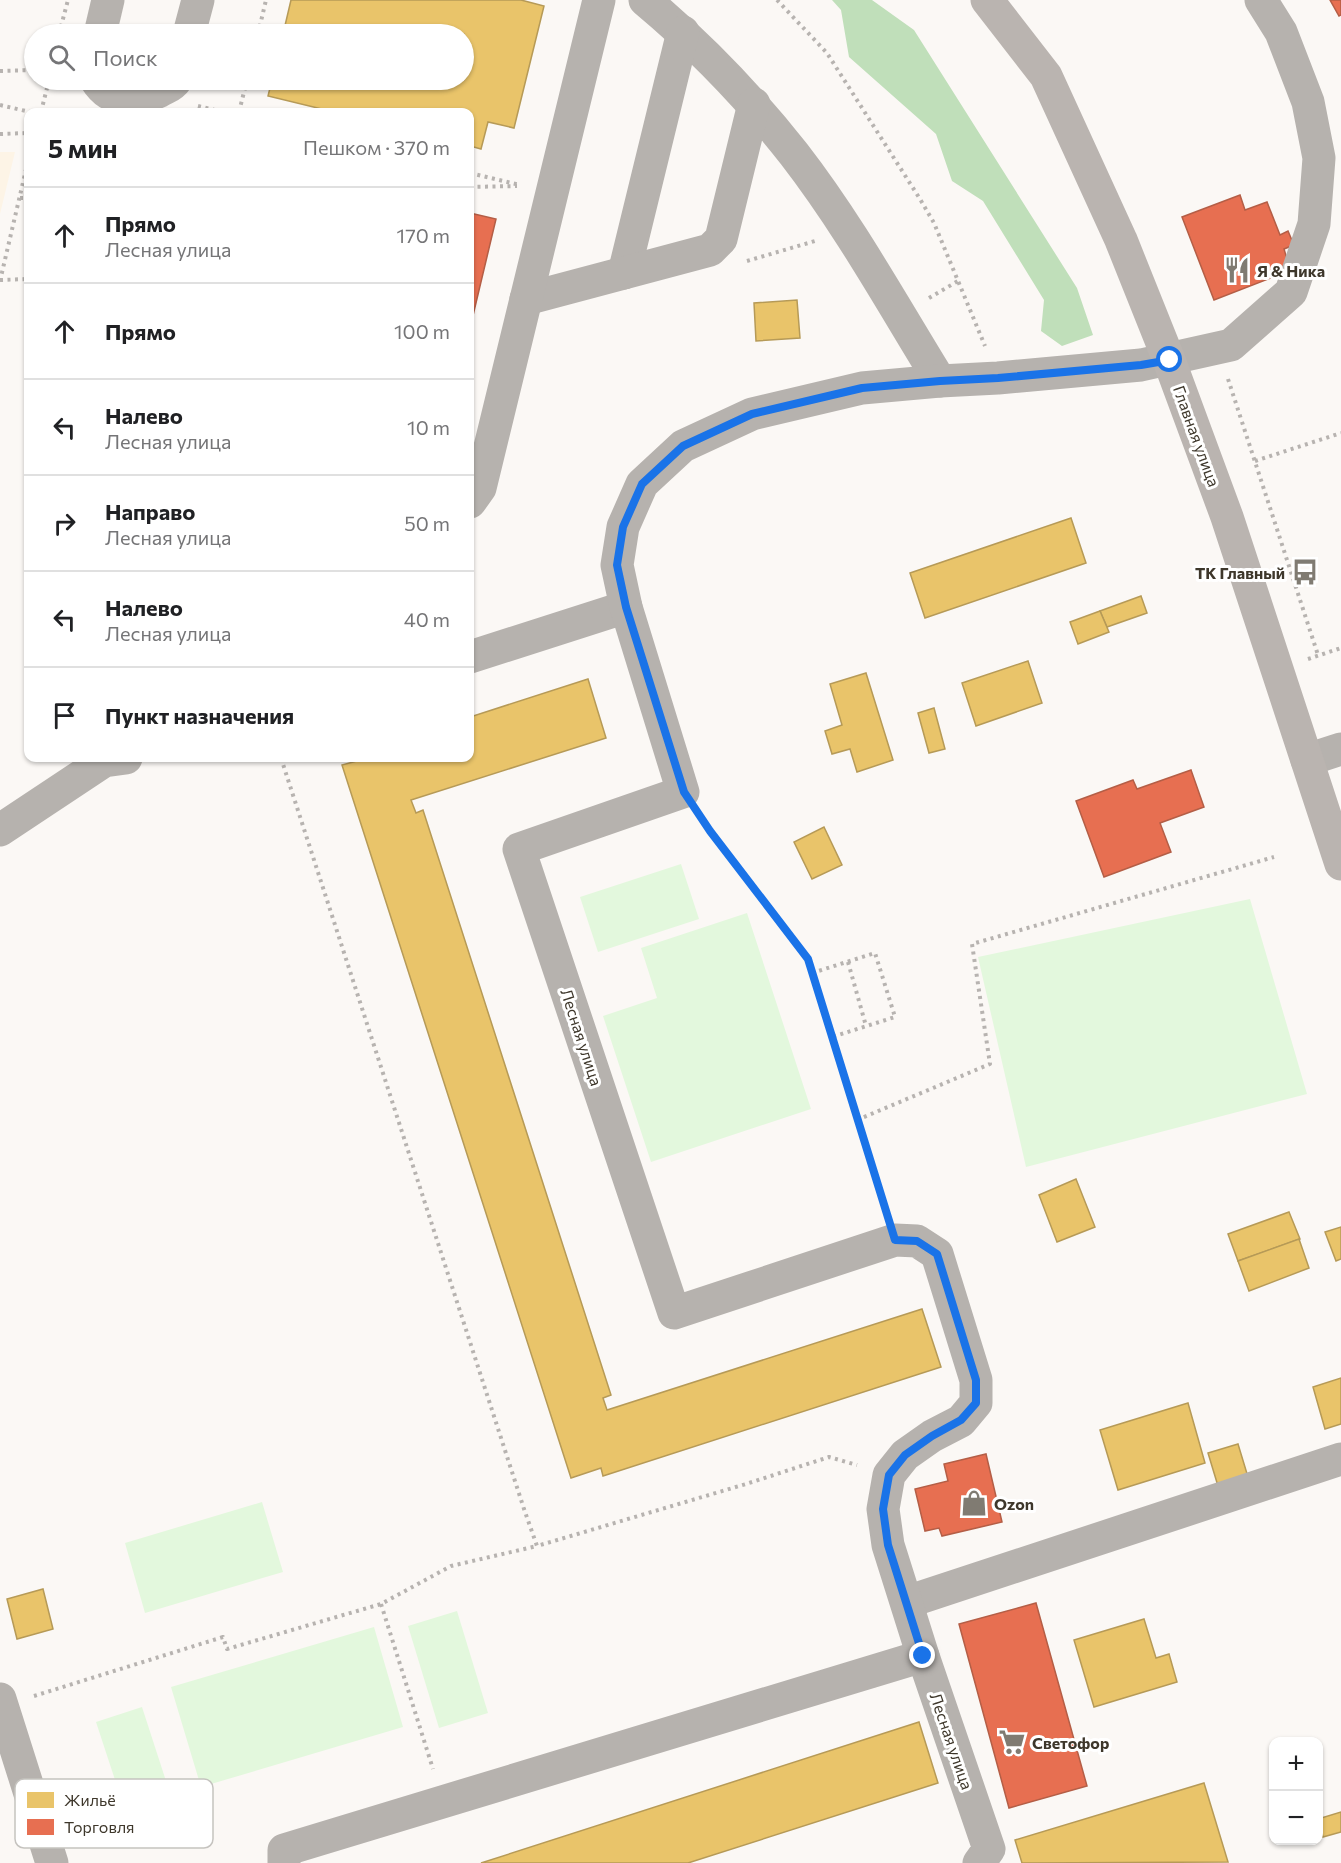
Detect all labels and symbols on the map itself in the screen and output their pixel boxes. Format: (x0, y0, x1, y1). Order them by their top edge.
restaurant icon: Я & Ника (1222, 255, 1252, 285)
place label: Я & Ника (1257, 261, 1325, 280)
route start (1156, 346, 1182, 372)
street label: Главная улица (1170, 383, 1224, 489)
bus stop icon: ТК Главный (1290, 557, 1320, 587)
place label: ТК Главный (1195, 563, 1285, 582)
street label: Лесная улица (557, 986, 607, 1088)
shop icon: Ozon (959, 1488, 989, 1518)
place label: Ozon (994, 1494, 1034, 1513)
route end (909, 1642, 935, 1668)
street label: Лесная улица (927, 1690, 977, 1792)
supermarket icon: Светофор (997, 1727, 1027, 1757)
place label: Светофор (1032, 1733, 1109, 1752)
legend (15, 1779, 213, 1848)
text: Жильё (64, 1790, 116, 1809)
text: Торговля (64, 1817, 135, 1836)

